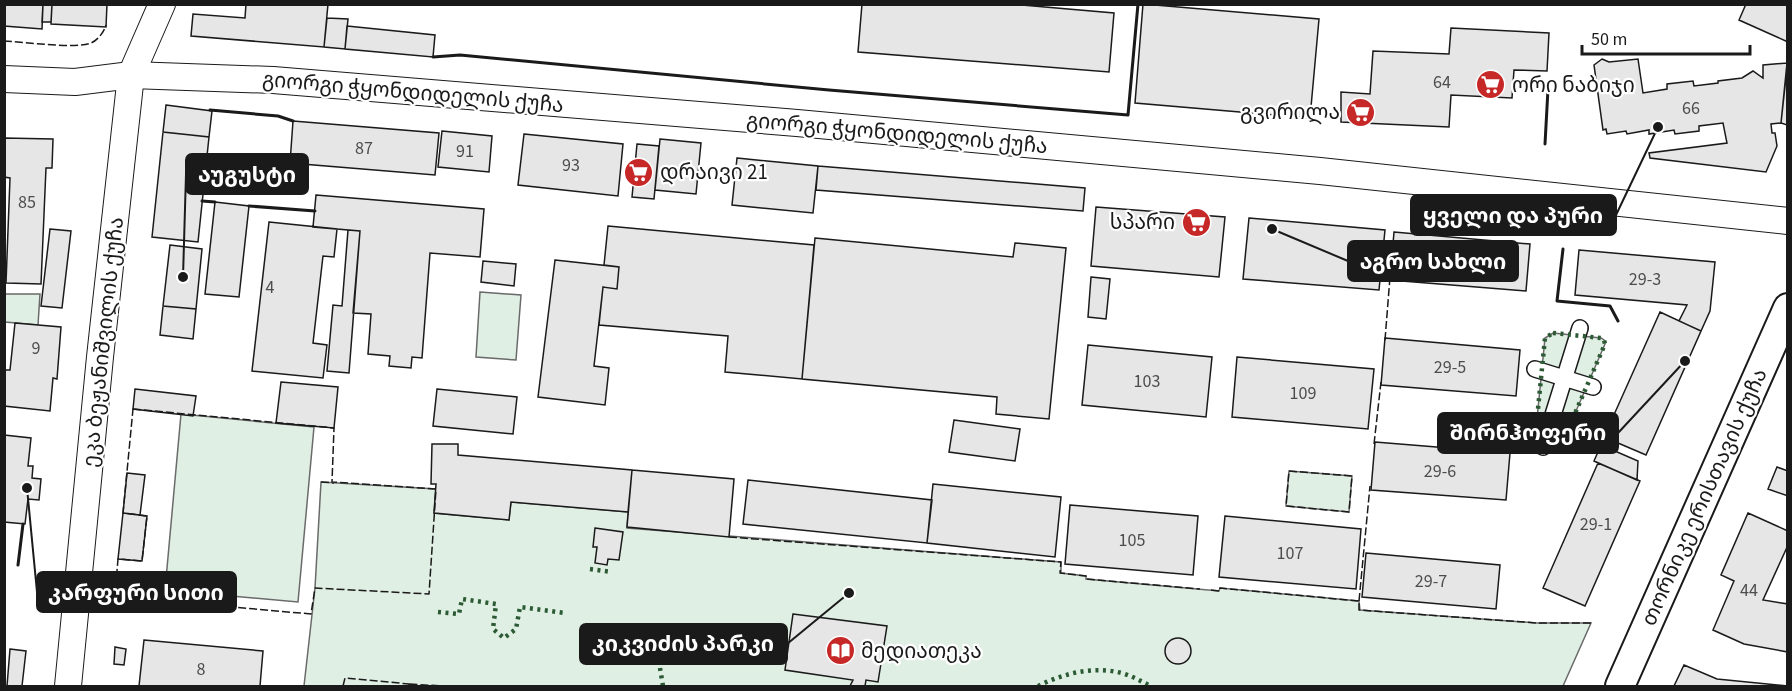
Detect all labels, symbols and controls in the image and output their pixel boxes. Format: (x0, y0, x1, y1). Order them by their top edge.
scale bar (1582, 18, 1750, 56)
text: 50 m (1591, 27, 1627, 52)
street label: გიორგი ჭყონდიდელის ქუჩა (261, 64, 565, 120)
supermarket icon: ორი ნაბიჯი (1475, 69, 1507, 101)
house number: 64 (1433, 70, 1451, 95)
place label: ორი ნაბიჯი (1512, 70, 1635, 100)
supermarket icon: გვირილა (1345, 96, 1377, 128)
house number: 66 (1682, 96, 1700, 121)
place label: გვირილა (1240, 97, 1340, 127)
street label: გიორგი ჭყონდიდელის ქუჩა (745, 105, 1049, 161)
house number: 87 (355, 136, 373, 161)
house number: 91 (456, 139, 474, 164)
house number: 93 (562, 153, 580, 178)
callout: აუგუსტი (186, 154, 308, 194)
supermarket icon: დრაივი 21 (623, 156, 655, 188)
place label: დრაივი 21 (660, 157, 768, 187)
text: აუგუსტი (198, 159, 296, 191)
house number: 85 (18, 190, 36, 215)
callout: ყველი და პური (1411, 195, 1616, 235)
text: ყველი და პური (1423, 200, 1603, 232)
supermarket icon: სპარი (1180, 206, 1212, 238)
place label: სპარი (1110, 207, 1175, 237)
street label: ეკა ბეჟანიშვილის ქუჩა (75, 215, 131, 469)
callout: აგრო სახლი (1348, 241, 1518, 281)
text: აგრო სახლი (1360, 246, 1506, 278)
house number: 29-3 (1629, 267, 1661, 292)
house number: 4 (266, 275, 275, 300)
house number: 9 (32, 336, 41, 361)
house number: 29-5 (1434, 355, 1466, 380)
street label: თორნიკე ერისთავის ქუჩა (1634, 363, 1774, 631)
house number: 103 (1134, 369, 1160, 394)
house number: 109 (1290, 381, 1316, 406)
callout: შირნჰოფერი (1438, 413, 1618, 453)
text: შირნჰოფერი (1450, 417, 1606, 449)
house number: 29-6 (1424, 459, 1456, 484)
house number: 29-1 (1580, 512, 1612, 537)
house number: 105 (1119, 528, 1145, 553)
house number: 107 (1277, 541, 1303, 566)
house number: 29-7 (1415, 569, 1447, 594)
callout: კარფური სითი (37, 572, 236, 612)
text: კარფური სითი (48, 577, 224, 609)
house number: 44 (1740, 578, 1758, 603)
callout: კიკვიძის პარკი (580, 624, 787, 664)
text: კიკვიძის პარკი (592, 628, 774, 660)
library icon: მედიათეკა (824, 635, 856, 667)
place label: მედიათეკა (861, 636, 982, 666)
house number: 8 (197, 657, 206, 682)

